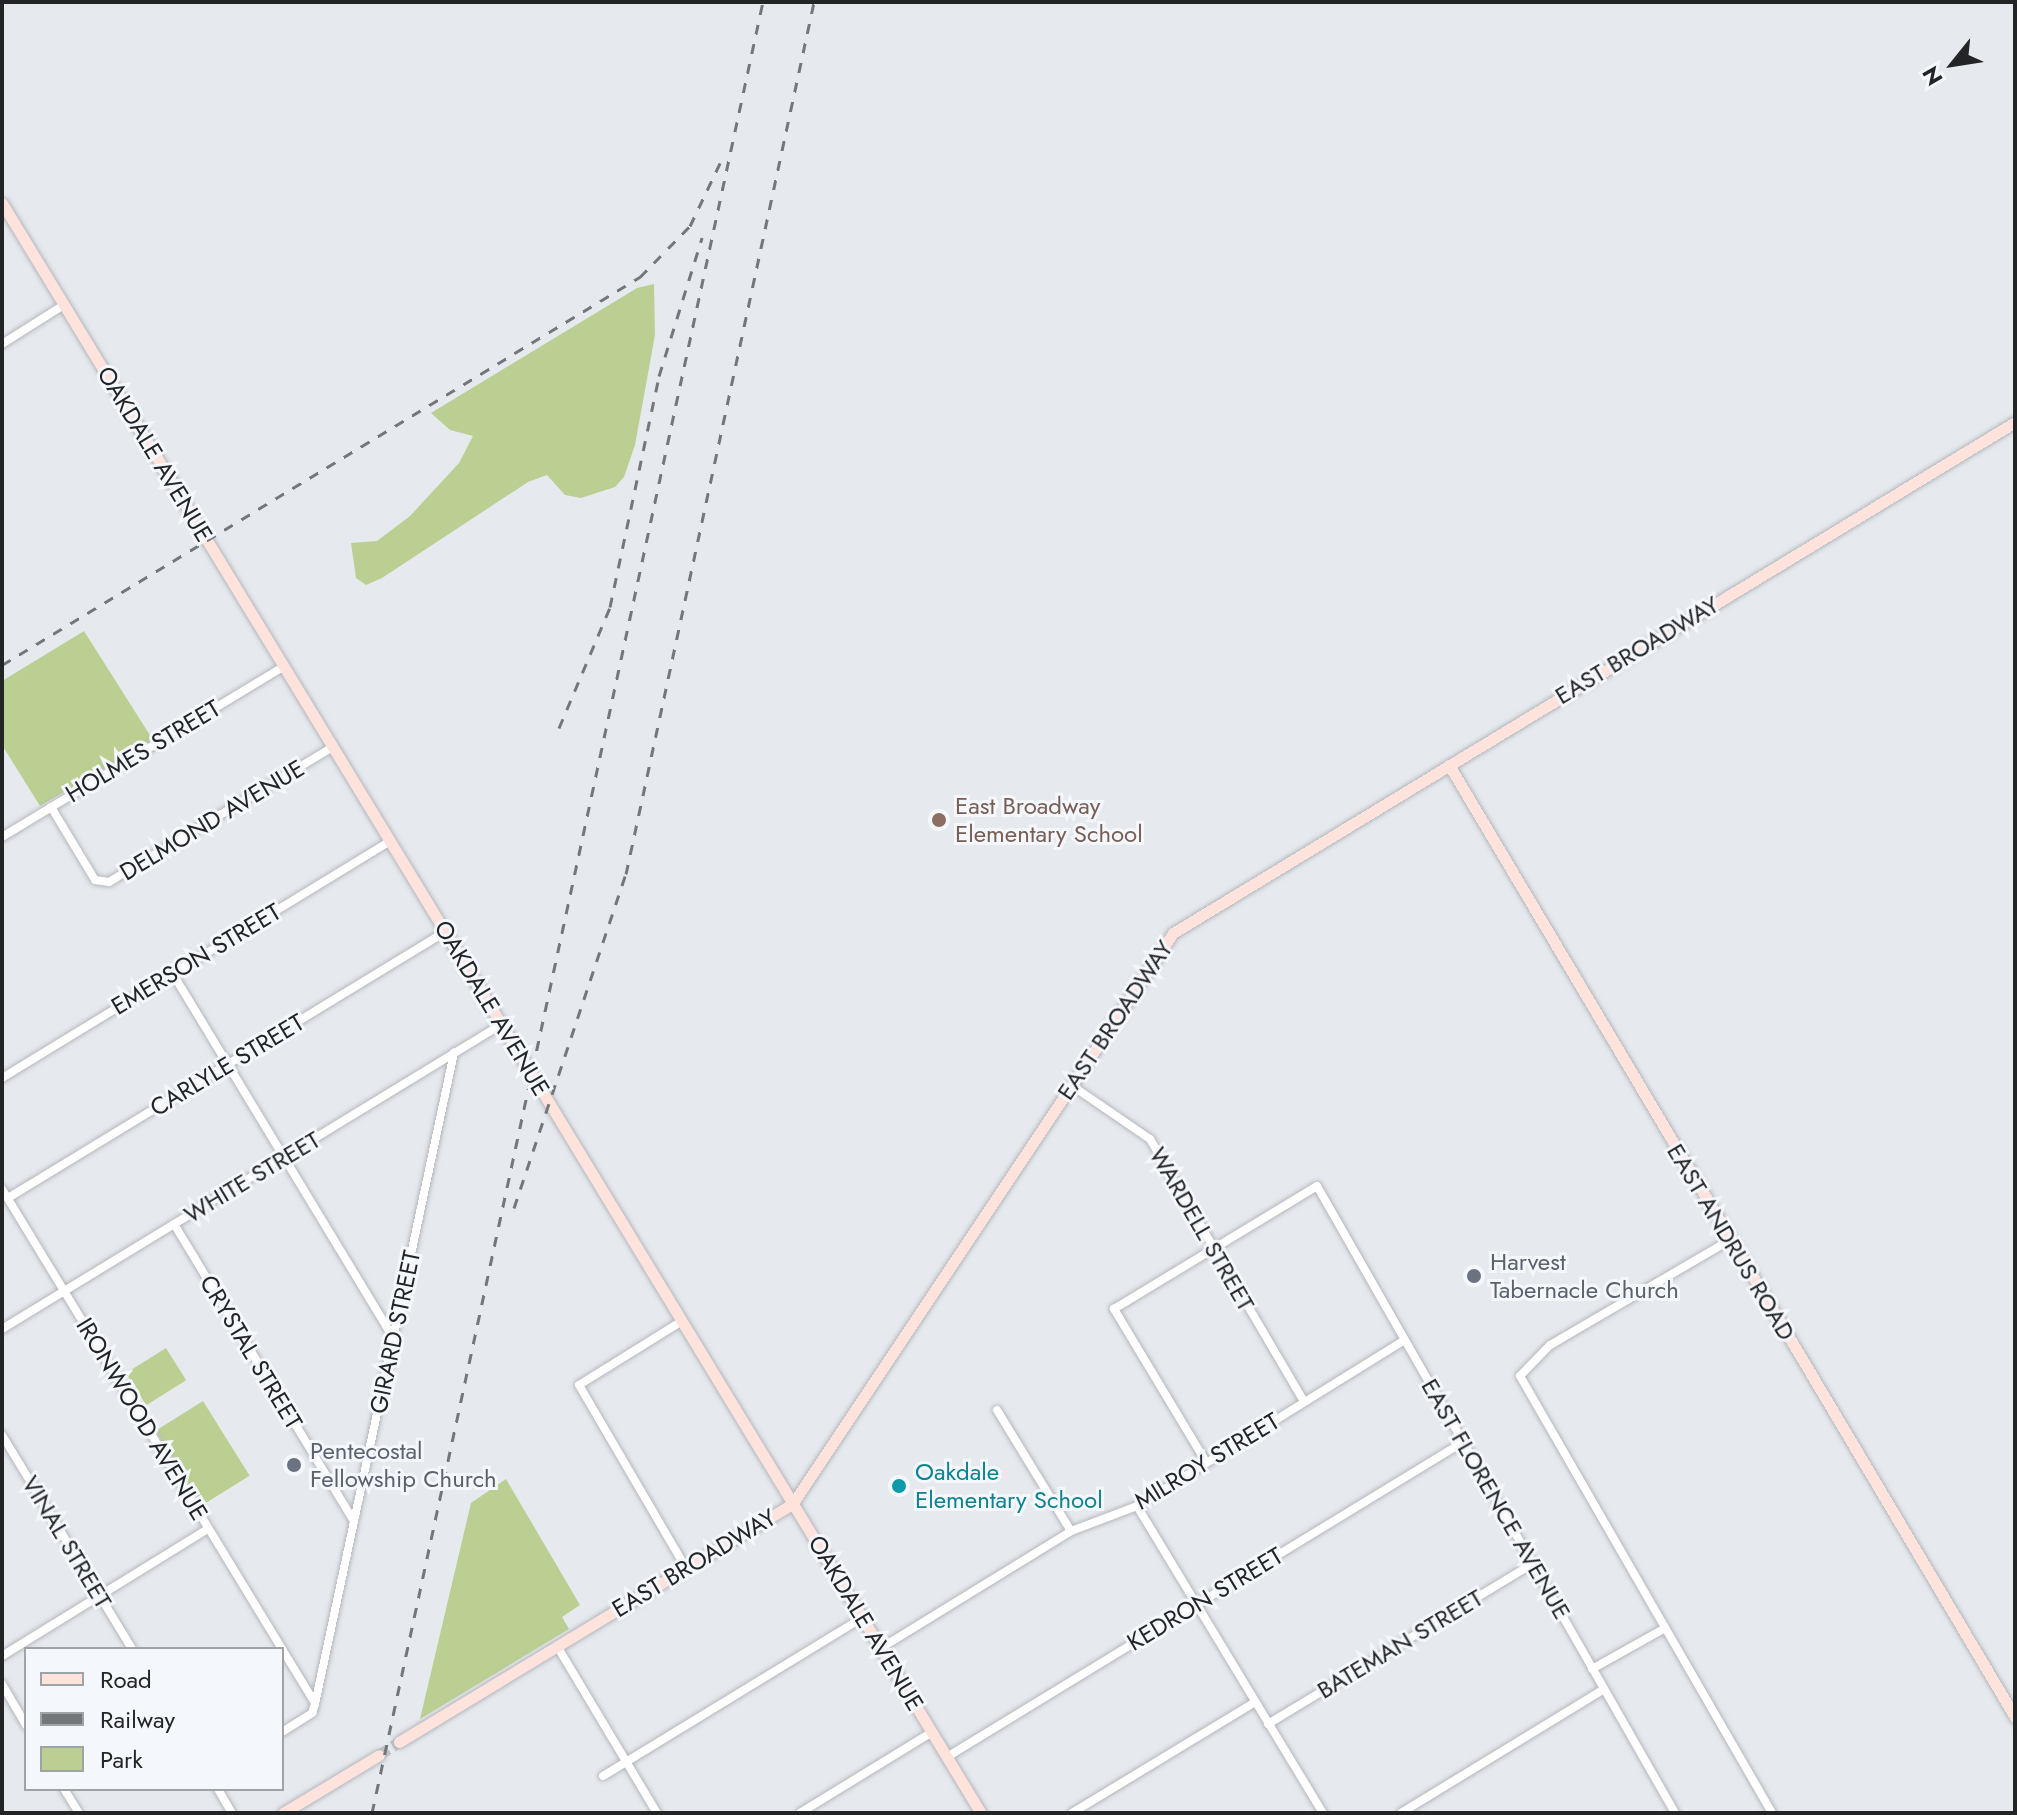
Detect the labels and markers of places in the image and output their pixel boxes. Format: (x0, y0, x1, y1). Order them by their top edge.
place label: East Broadway Elementary School (955, 792, 1143, 848)
marker: East Broadway Elementary School (930, 811, 948, 829)
place label: Harvest Tabernacle Church (1490, 1248, 1679, 1304)
marker: Harvest Tabernacle Church (1465, 1267, 1483, 1285)
place label: Pentecostal Fellowship Church (310, 1437, 497, 1493)
marker: Pentecostal Fellowship Church (285, 1456, 303, 1474)
place label: Oakdale Elementary School (915, 1458, 1103, 1514)
marker: Oakdale Elementary School (890, 1477, 908, 1495)

